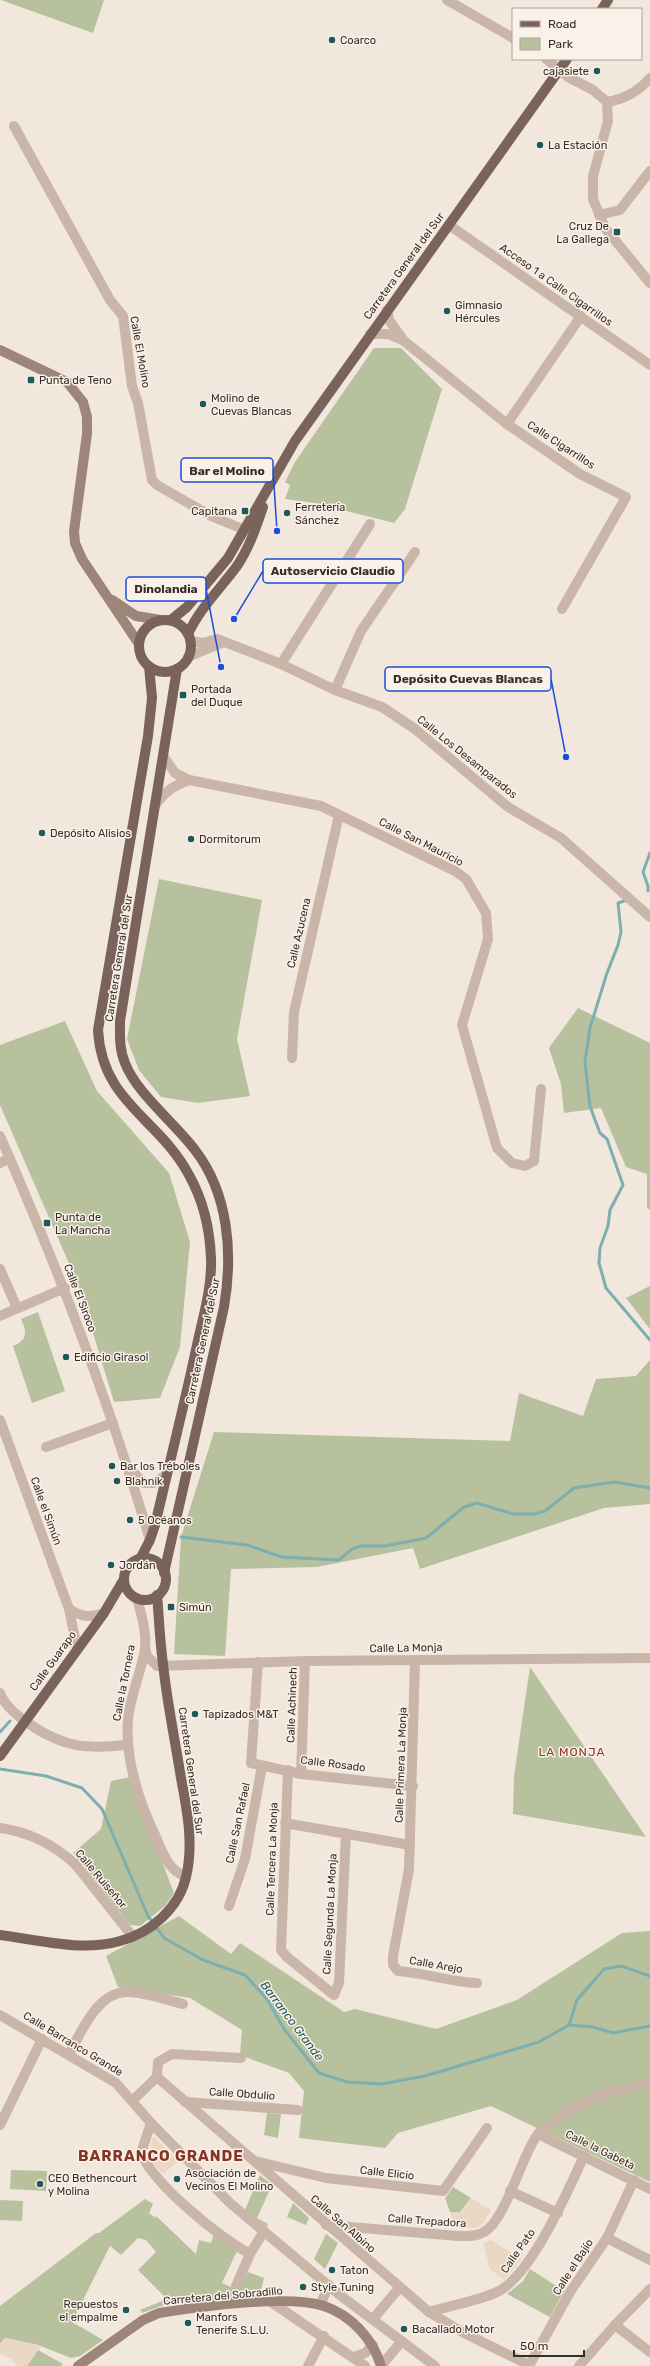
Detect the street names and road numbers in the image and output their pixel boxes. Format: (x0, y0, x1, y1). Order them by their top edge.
street label: Carretera General del Sur (361, 209, 448, 322)
street label: Acceso 1 a Calle Cigarrillos (497, 241, 615, 329)
street label: Calle El Molino (127, 315, 153, 389)
street label: Calle Cigarrillos (525, 418, 598, 472)
street label: Calle Los Desamparados (414, 713, 520, 802)
street label: Calle San Mauricio (377, 815, 465, 869)
street label: Carretera General del Sur (103, 893, 136, 1023)
street label: Calle Azucena (285, 897, 313, 969)
street label: Calle El Siroco (61, 1262, 99, 1334)
street label: Carretera General del Sur (183, 1276, 223, 1405)
street label: Calle el Simún (28, 1475, 64, 1547)
street label: Calle Guarapo (27, 1629, 79, 1693)
street label: Calle La Monja (369, 1641, 443, 1655)
street label: Calle la Tornera (110, 1644, 138, 1722)
street label: Calle Achinech (284, 1667, 300, 1743)
street label: Carretera General del Sur (176, 1706, 207, 1836)
street label: Calle Primera La Monja (392, 1707, 410, 1823)
street label: Calle Rosado (300, 1754, 366, 1774)
street label: Calle San Rafael (223, 1781, 253, 1865)
street label: Calle Tercera La Monja (264, 1802, 280, 1916)
street label: Calle Ruiseñor (73, 1847, 130, 1912)
street label: Calle Segunda La Monja (320, 1853, 340, 1975)
street label: Calle Arejo (408, 1954, 464, 1976)
street label: Calle Barranco Grande (21, 2009, 125, 2079)
street label: Calle Obdulio (208, 2085, 276, 2103)
street label: Calle la Gabeta (563, 2128, 637, 2172)
street label: Calle Elicio (359, 2164, 415, 2182)
street label: Calle San Albino (308, 2192, 378, 2256)
street label: Calle Trepadora (387, 2212, 467, 2230)
street label: Calle Pato (498, 2226, 538, 2276)
street label: Calle el Bajío (550, 2236, 596, 2298)
street label: Carretera del Sobradillo (163, 2284, 283, 2308)

